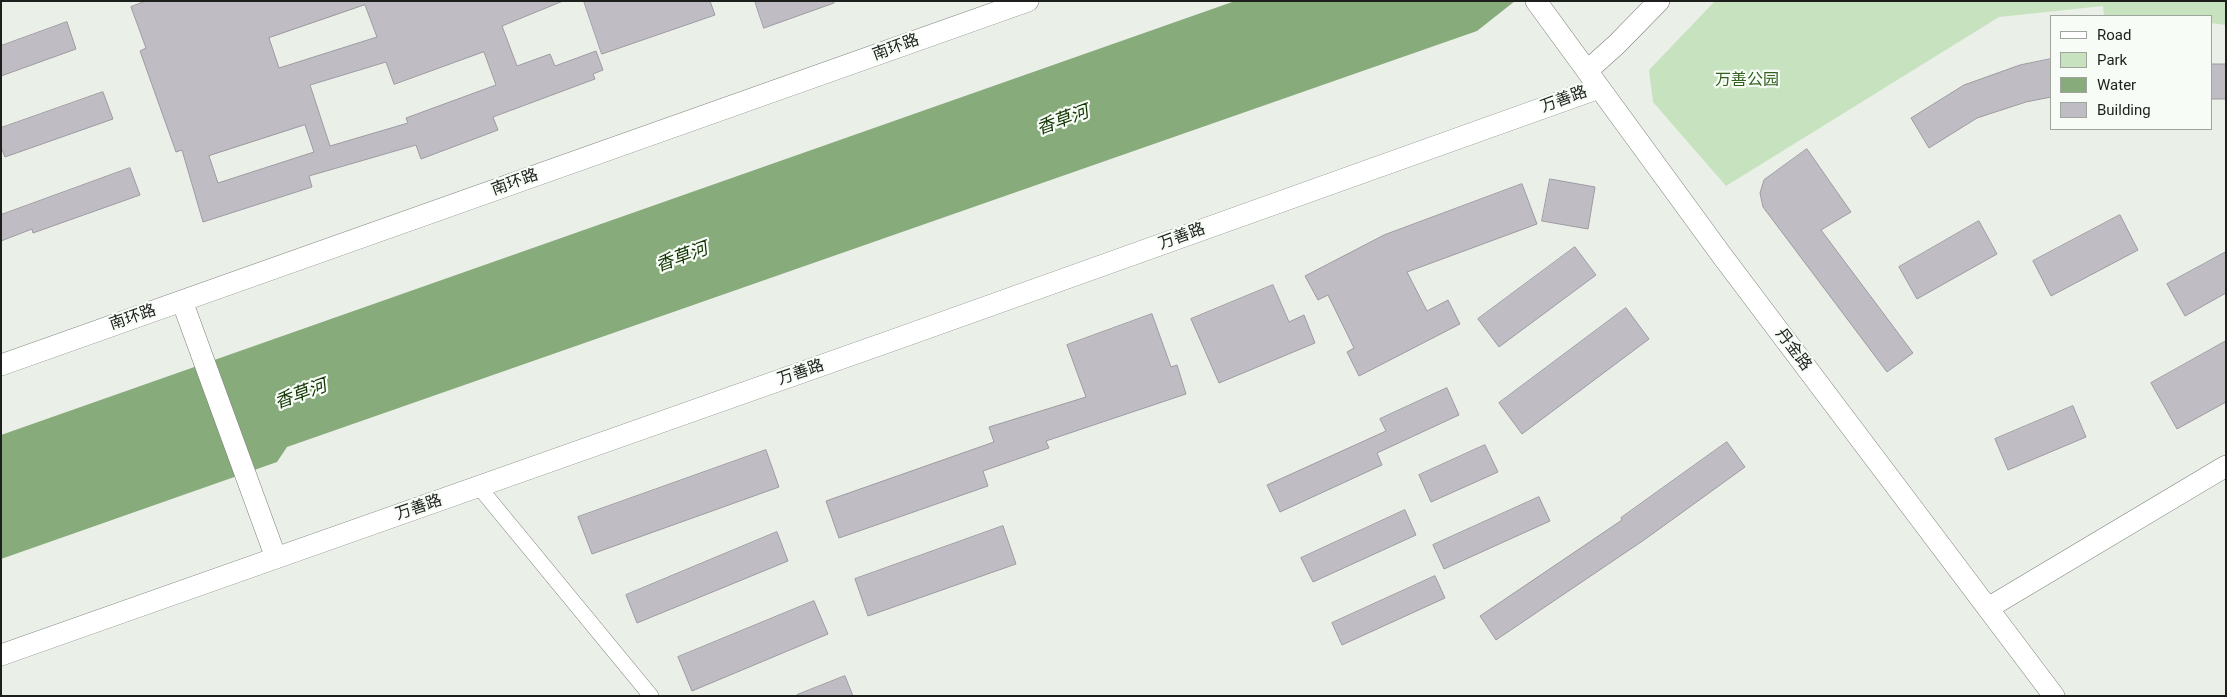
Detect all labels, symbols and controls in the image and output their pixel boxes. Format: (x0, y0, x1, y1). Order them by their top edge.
legend (2050, 15, 2212, 130)
text: Road (2097, 26, 2131, 44)
street label: 南环路 (870, 31, 922, 65)
text: Park (2097, 51, 2127, 69)
park label: 万善公园 (1715, 71, 1779, 91)
text: Water (2097, 76, 2136, 94)
street label: 万善路 (1538, 83, 1590, 117)
text: Building (2097, 101, 2151, 119)
water label: 香草河 (1034, 102, 1092, 140)
street label: 南环路 (489, 166, 541, 200)
street label: 万善路 (1156, 220, 1208, 254)
water label: 香草河 (653, 239, 711, 277)
street label: 南环路 (107, 301, 159, 335)
street label: 丹金路 (1771, 325, 1815, 375)
street label: 万善路 (775, 356, 827, 390)
water label: 香草河 (272, 376, 330, 414)
street label: 万善路 (393, 491, 445, 525)

